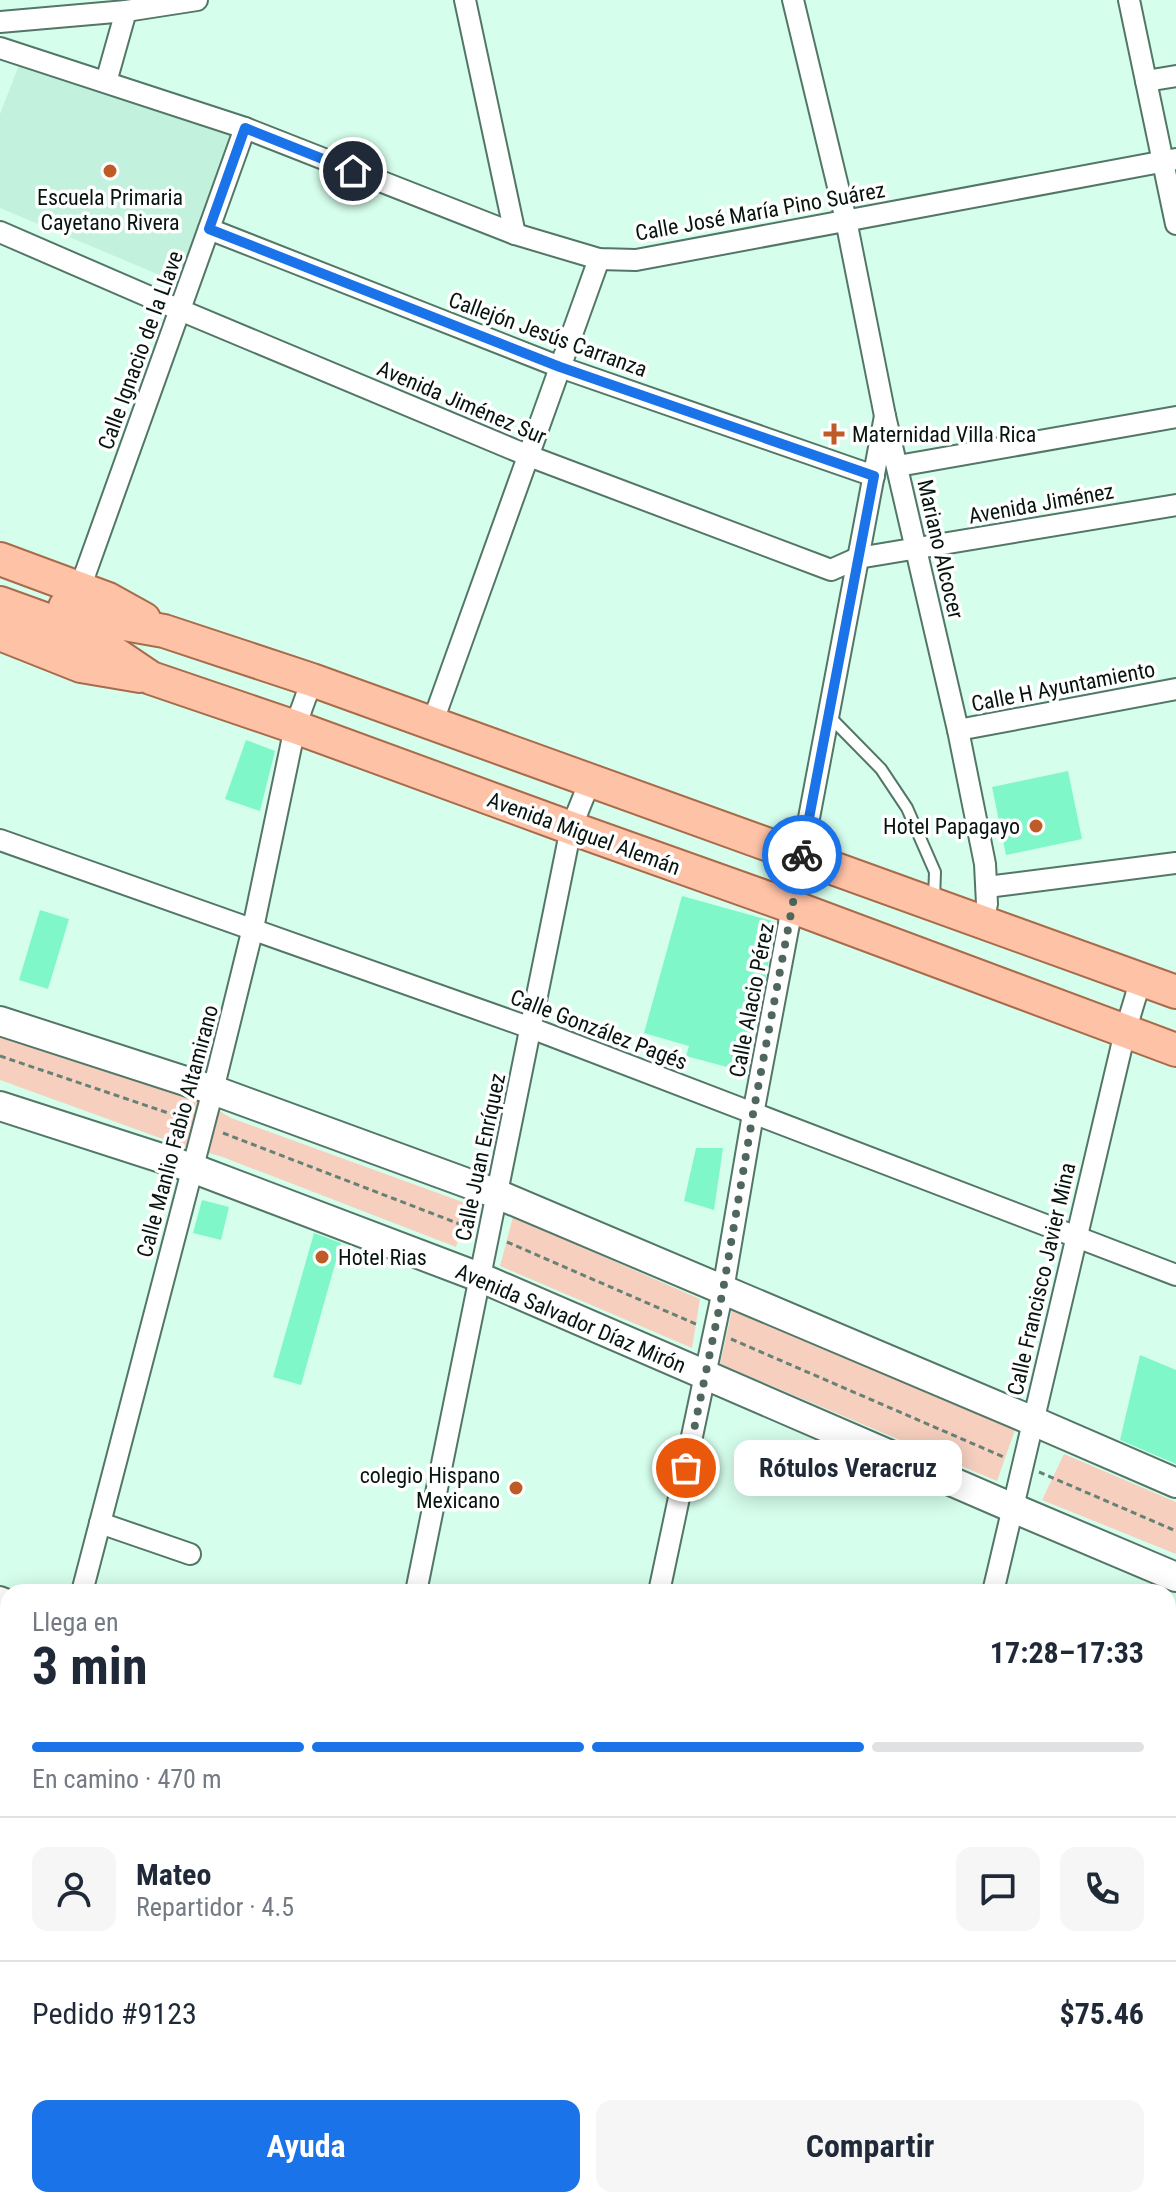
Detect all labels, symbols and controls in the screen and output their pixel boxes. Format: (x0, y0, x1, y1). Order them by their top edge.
pin (319, 137, 387, 205)
icon: home (331, 149, 375, 193)
marker: Escuela Primaria Cayetano Rivera (101, 162, 119, 180)
street label: Calle José María Pino Suárez (633, 177, 887, 246)
place label: Escuela Primaria Cayetano Rivera (37, 185, 183, 235)
street label: Calle Ignacio de la Llave (93, 247, 188, 453)
street label: Callejón Jesús Carranza (445, 287, 650, 382)
street label: Avenida Jiménez Sur (374, 356, 550, 449)
place label: Maternidad Villa Rica (852, 422, 1036, 447)
marker: Maternidad Villa Rica (823, 423, 845, 445)
street label: Mariano Alcocer (912, 477, 969, 622)
street label: Avenida Jiménez (966, 478, 1116, 529)
street label: Calle H Ayuntamiento (969, 656, 1157, 717)
street label: Avenida Miguel Alemán (484, 787, 684, 880)
place label: Hotel Papagayo (883, 814, 1020, 839)
courier (762, 815, 842, 895)
marker: Hotel Papagayo (1027, 817, 1045, 835)
icon: bike (780, 833, 824, 877)
street label: Calle Alacio Pérez (724, 921, 779, 1079)
street label: Calle González Pagés (507, 984, 691, 1075)
street label: Calle Manlio Fabio Altamirano (132, 1002, 223, 1260)
street label: Calle Juan Enríquez (450, 1071, 511, 1243)
street label: Calle Francisco Javier Mina (1003, 1160, 1080, 1398)
place label: Hotel Rias (338, 1245, 427, 1270)
marker: Hotel Rias (313, 1248, 331, 1266)
street label: Avenida Salvador Díaz Mirón (452, 1259, 689, 1378)
pin (652, 1434, 720, 1502)
callout: Rótulos Veracruz (734, 1440, 962, 1496)
icon: bag (664, 1446, 708, 1490)
text: Rótulos Veracruz (759, 1453, 937, 1483)
place label: colegio Hispano Mexicano (360, 1463, 500, 1513)
marker: colegio Hispano Mexicano (507, 1479, 525, 1497)
text: Llega en (32, 1607, 119, 1637)
text: 17:28–17:33 (990, 1635, 1144, 1670)
text: 3 min (32, 1636, 148, 1697)
text: En camino · 470 m (32, 1764, 221, 1794)
button: person (32, 1847, 116, 1931)
button: chat (956, 1847, 1040, 1931)
button: phone (1060, 1847, 1144, 1931)
text: Mateo (136, 1857, 211, 1892)
text: Repartidor · 4.5 (136, 1892, 294, 1922)
text: Pedido #9123 (32, 1996, 197, 2031)
text: $75.46 (1059, 1996, 1144, 2031)
button: Ayuda (32, 2100, 580, 2192)
button: Compartir (596, 2100, 1144, 2192)

